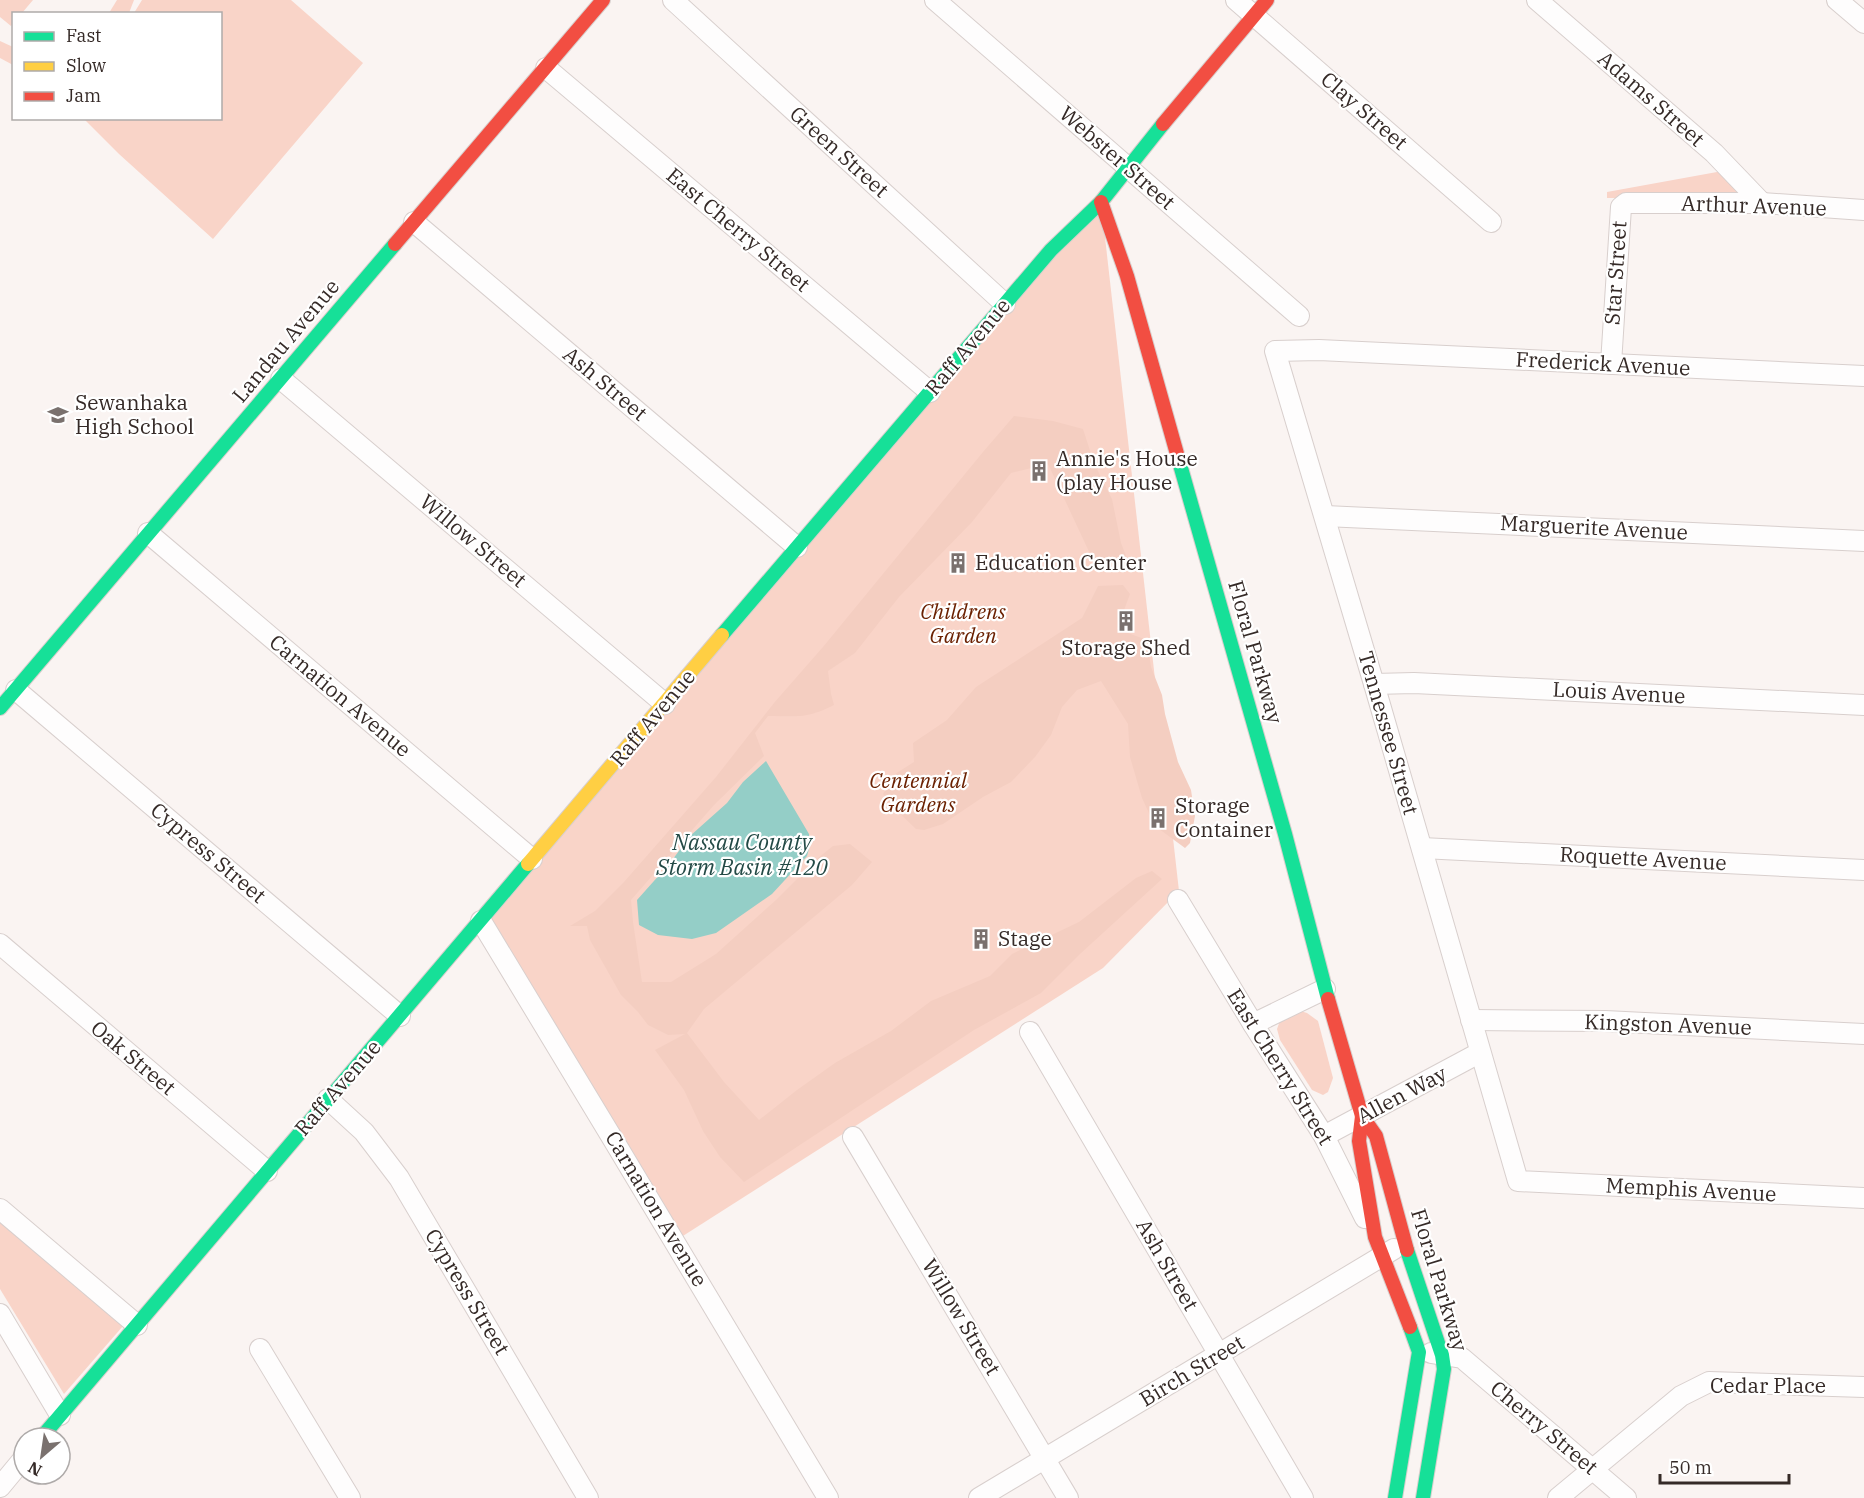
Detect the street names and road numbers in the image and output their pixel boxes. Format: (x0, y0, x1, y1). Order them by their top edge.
street label: Adams Street (1592, 44, 1711, 152)
street label: Clay Street (1315, 65, 1414, 156)
street label: Green Street (784, 99, 895, 203)
street label: Webster Street (1054, 99, 1182, 215)
street label: East Cherry Street (661, 161, 816, 298)
street label: Arthur Avenue (1681, 188, 1827, 222)
street label: Star Street (1597, 220, 1633, 326)
street label: Landau Avenue (225, 273, 345, 408)
street label: Raff Avenue (918, 292, 1016, 401)
street label: Ash Street (558, 340, 654, 427)
street label: Frederick Avenue (1515, 344, 1691, 382)
street label: Willow Street (414, 487, 533, 593)
street label: Marguerite Avenue (1499, 508, 1689, 546)
street label: Floral Parkway (1222, 577, 1290, 727)
street label: Carnation Avenue (264, 628, 417, 763)
street label: Tennessee Street (1352, 648, 1426, 818)
street label: Raff Avenue (603, 663, 701, 772)
street label: Louis Avenue (1552, 675, 1686, 709)
street label: Cypress Street (145, 796, 272, 909)
street label: Roquette Avenue (1559, 840, 1727, 876)
street label: East Cherry Street (1221, 983, 1340, 1150)
street label: Kingston Avenue (1584, 1007, 1752, 1041)
street label: Oak Street (85, 1014, 182, 1101)
street label: Raff Avenue (288, 1033, 387, 1141)
street label: Allen Way (1352, 1058, 1452, 1129)
street label: Carnation Avenue (599, 1125, 714, 1291)
street label: Memphis Avenue (1605, 1171, 1777, 1207)
street label: Floral Parkway (1405, 1205, 1475, 1355)
street label: Ash Street (1130, 1213, 1205, 1316)
street label: Cypress Street (419, 1223, 517, 1360)
street label: Willow Street (916, 1253, 1008, 1380)
street label: Birch Street (1134, 1328, 1249, 1412)
street label: Cedar Place (1710, 1371, 1826, 1399)
street label: Cherry Street (1485, 1374, 1604, 1480)

